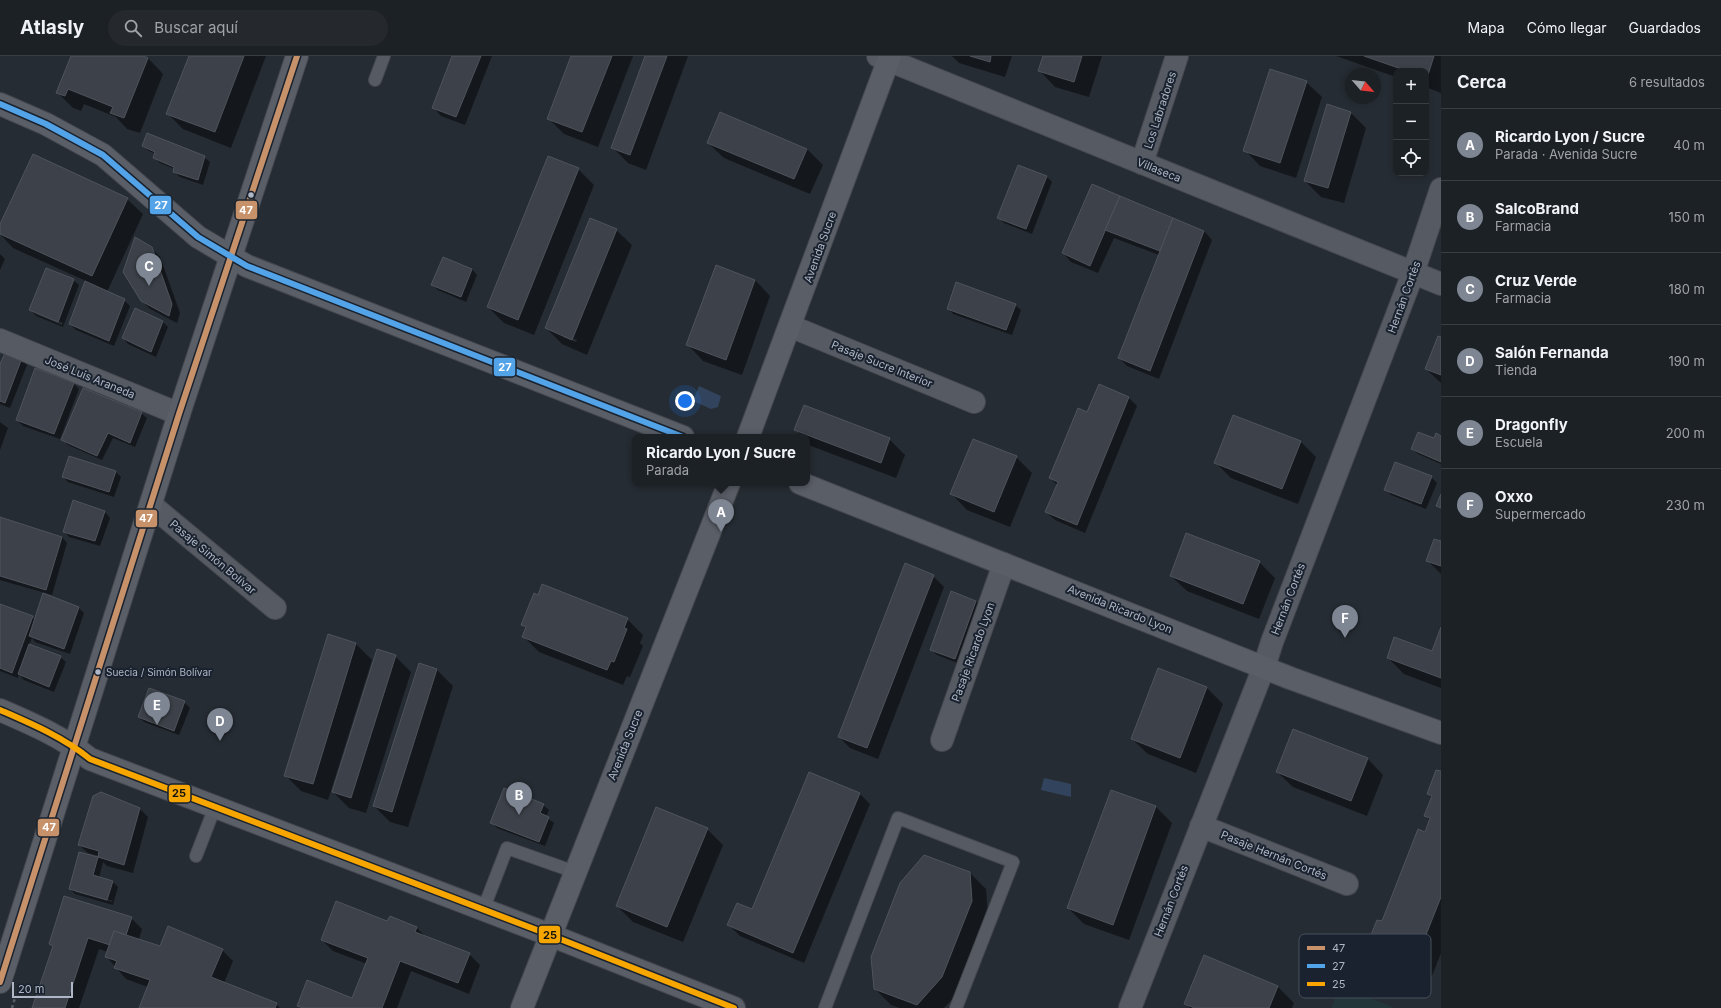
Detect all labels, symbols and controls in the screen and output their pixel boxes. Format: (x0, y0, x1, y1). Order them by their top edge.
search box (108, 10, 388, 46)
text: Atlasly (20, 16, 84, 39)
icon: search (122, 17, 144, 39)
text: Buscar aquí (154, 18, 238, 37)
text: Mapa (1468, 19, 1505, 36)
text: Cómo llegar (1527, 19, 1607, 36)
text: Guardados (1629, 19, 1701, 36)
north arrow (1345, 68, 1381, 104)
map controls (1393, 68, 1429, 176)
button: + (1393, 68, 1429, 104)
street label: Los Labradores (1141, 69, 1179, 151)
text: Cerca (1457, 72, 1506, 92)
text: 6 resultados (1629, 74, 1705, 90)
button: − (1393, 104, 1429, 140)
text: Ricardo Lyon / Sucre (1495, 127, 1645, 146)
text: A (1465, 137, 1475, 153)
text: 40 m (1673, 137, 1705, 153)
button: locate (1393, 140, 1429, 176)
text: Parada · Avenida Sucre (1495, 146, 1637, 162)
street label: Villaseca (1135, 155, 1183, 185)
unlabelled marker (246, 190, 256, 200)
line badge: 27 (149, 195, 172, 215)
text: 27 (154, 198, 168, 212)
text: SalcoBrand (1495, 199, 1579, 218)
line badge: 47 (235, 200, 258, 220)
text: 47 (239, 203, 253, 217)
text: B (1466, 209, 1474, 225)
text: 150 m (1669, 209, 1705, 225)
street label: Avenida Sucre (801, 210, 839, 284)
text: Farmacia (1495, 218, 1551, 234)
pin: C (136, 253, 162, 286)
street label: Hernán Cortés (1384, 259, 1424, 335)
text: Cruz Verde (1495, 271, 1577, 290)
text: C (1465, 281, 1475, 297)
text: 180 m (1668, 281, 1705, 297)
text: Farmacia (1495, 290, 1551, 306)
street label: Pasaje Sucre Interior (829, 337, 935, 391)
text: Salón Fernanda (1495, 343, 1609, 362)
street label: José Luis Araneda (43, 352, 137, 402)
text: D (1465, 353, 1475, 369)
text: 190 m (1668, 353, 1705, 369)
line badge: 27 (493, 357, 516, 377)
text: 27 (498, 360, 512, 374)
text: Tienda (1495, 362, 1537, 378)
your location (675, 391, 695, 411)
text: Dragonfly (1495, 415, 1568, 434)
text: E (1466, 425, 1474, 441)
text: 200 m (1666, 425, 1705, 441)
popup (632, 434, 810, 486)
text: Escuela (1495, 434, 1543, 450)
text: Ricardo Lyon / Sucre (646, 443, 796, 462)
text: Parada (646, 462, 689, 478)
text: Oxxo (1495, 487, 1533, 506)
text: F (1466, 497, 1474, 513)
text: 230 m (1666, 497, 1705, 513)
pin: A (708, 499, 734, 532)
text: Supermercado (1495, 506, 1586, 522)
line badge: 47 (135, 509, 158, 528)
text: 47 (139, 511, 153, 525)
street label: Pasaje Simón Bolívar (167, 517, 259, 597)
street label: Hernán Cortés (1268, 561, 1308, 637)
street label: Avenida Ricardo Lyon (1066, 582, 1174, 636)
street label: Pasaje Ricardo Lyon (949, 600, 997, 704)
pin: F (1332, 605, 1358, 638)
place label: Suecia / Simón Bolívar (106, 666, 212, 678)
marker: Suecia / Simón Bolívar (93, 667, 103, 677)
pin: E (144, 692, 170, 725)
pin: D (207, 708, 233, 741)
street label: Avenida Sucre (605, 708, 645, 782)
pin: B (506, 782, 532, 815)
line badge: 25 (168, 784, 191, 803)
text: 25 (172, 786, 186, 800)
line badge: 47 (37, 818, 60, 837)
text: 47 (42, 820, 56, 834)
street label: Pasaje Hernán Cortés (1219, 827, 1329, 883)
street label: Hernán Cortés (1151, 863, 1191, 939)
line badge: 25 (538, 925, 561, 944)
text: 25 (543, 928, 557, 942)
legend (1299, 934, 1431, 998)
text: 47 (1332, 941, 1345, 955)
text: 27 (1332, 959, 1345, 973)
text: 25 (1332, 977, 1346, 991)
scale bar (12, 980, 73, 999)
text: 20 m (18, 982, 44, 996)

